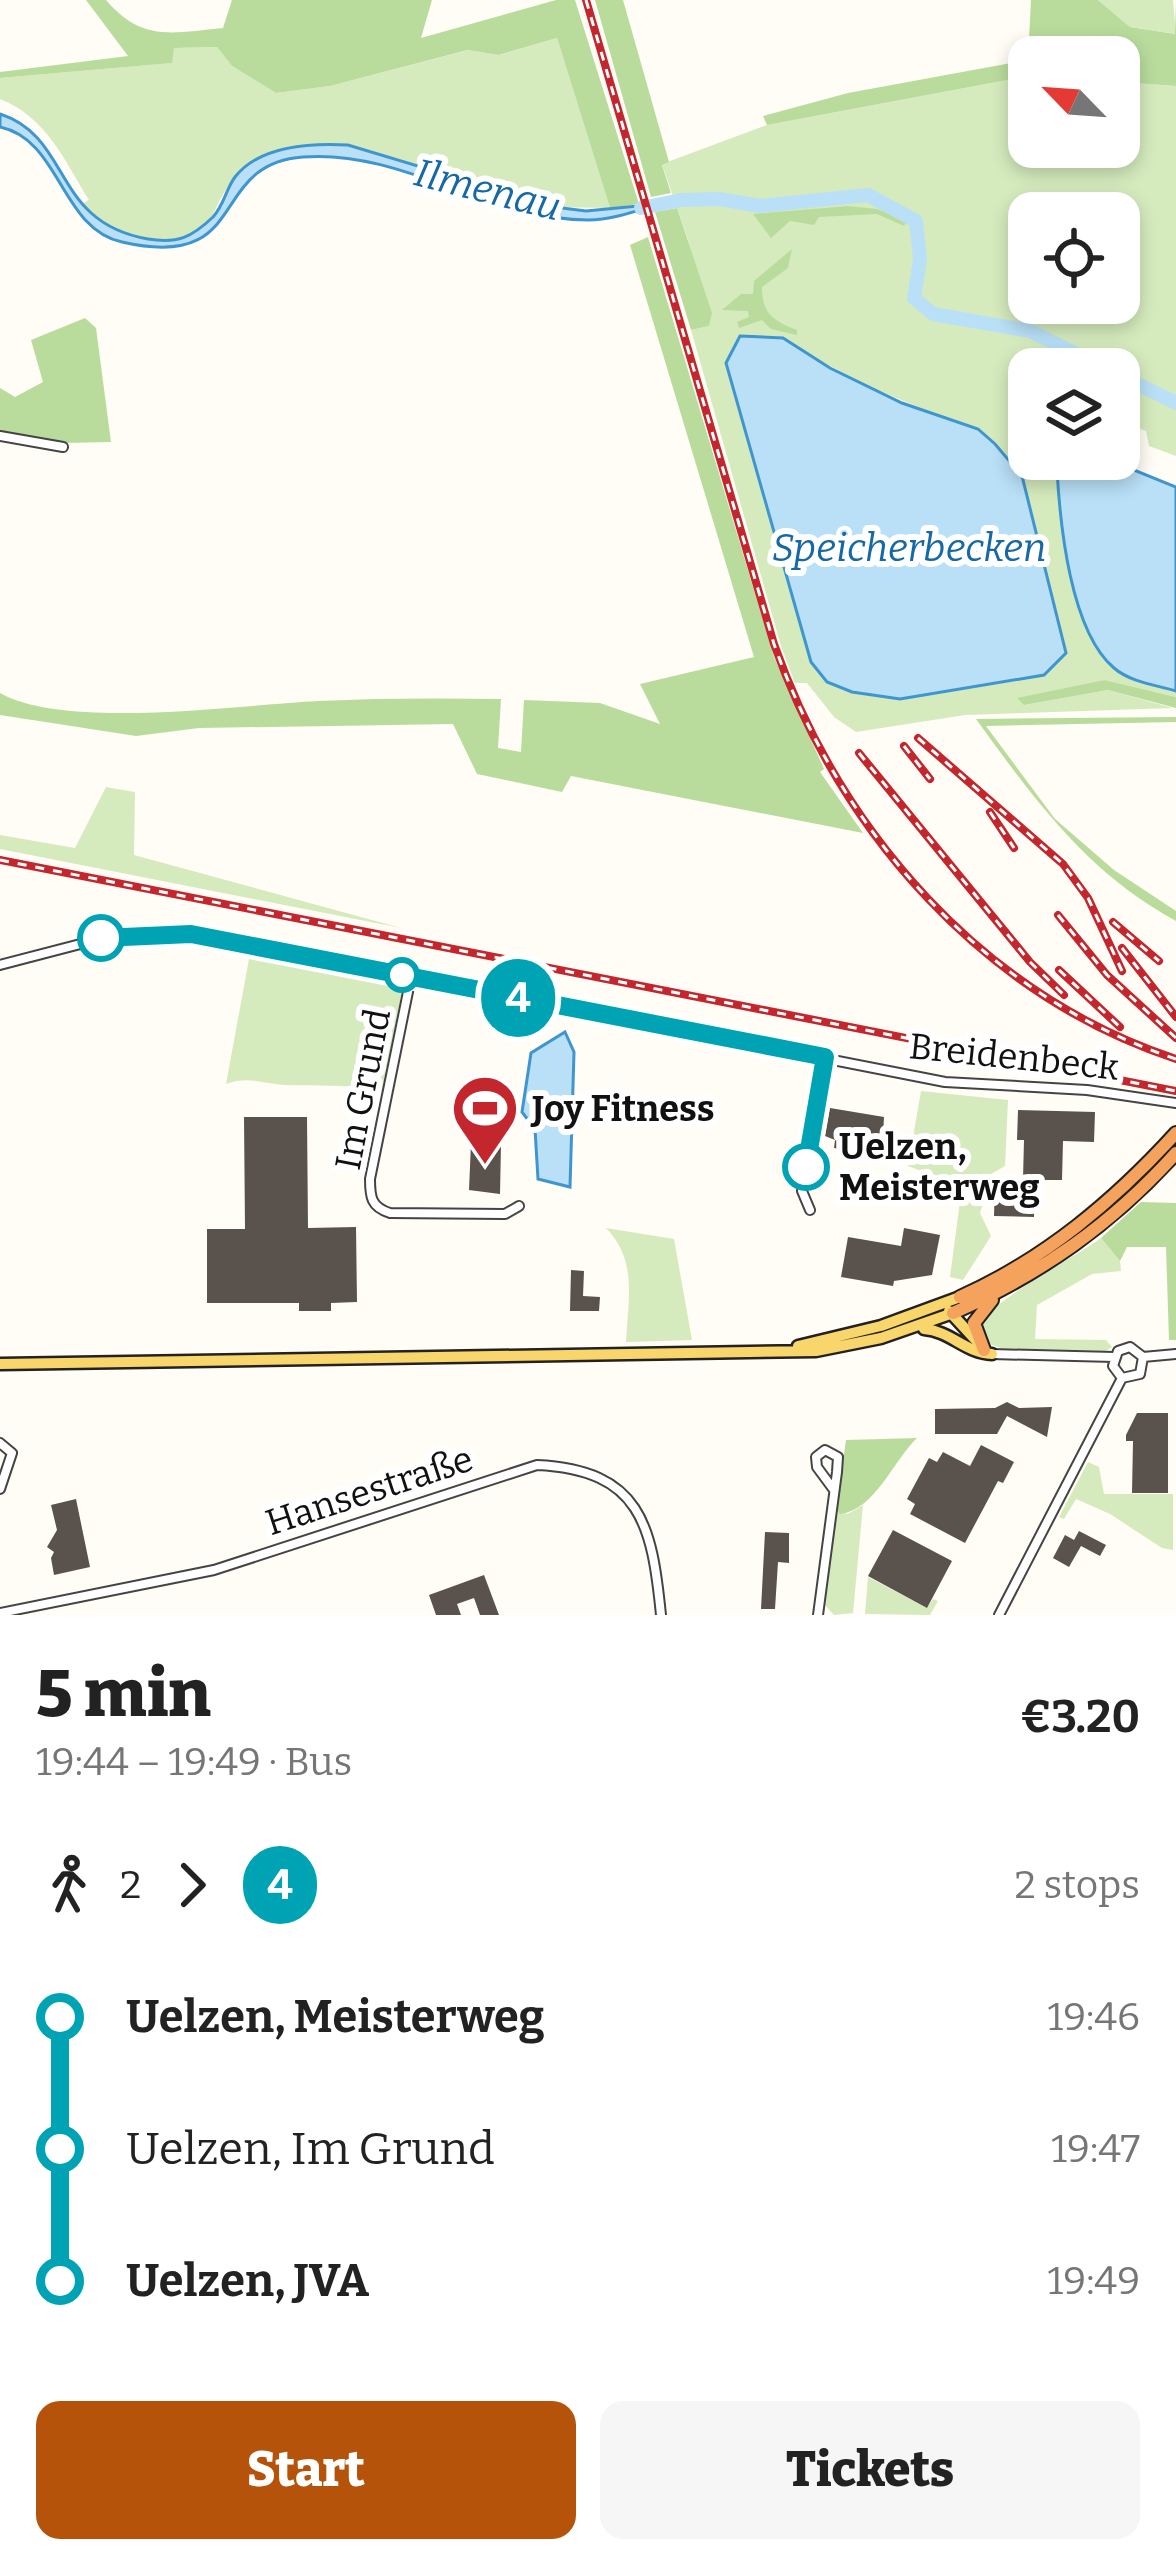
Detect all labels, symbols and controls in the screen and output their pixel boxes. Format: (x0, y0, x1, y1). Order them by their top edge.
north arrow (1008, 36, 1140, 168)
map controls (1008, 36, 1140, 480)
water label: Ilmenau (410, 150, 566, 230)
button: locate (1008, 192, 1140, 324)
button: layers (1008, 348, 1140, 480)
water label: Speicherbecken (772, 525, 1046, 571)
unlabelled marker (79, 916, 123, 960)
unlabelled marker (386, 959, 418, 991)
line badge: 4 (479, 959, 557, 1037)
text: 4 (505, 973, 531, 1023)
street label: Im Grund (326, 1005, 400, 1173)
street label: Breidenbeck (907, 1024, 1121, 1090)
sports icon: Joy Fitness (450, 1073, 520, 1167)
place label: Joy Fitness (530, 1087, 715, 1131)
place label: Uelzen, Meisterweg (839, 1125, 1040, 1210)
marker: Uelzen, Meisterweg (784, 1145, 828, 1189)
street label: Hansestraße (260, 1437, 478, 1545)
text: 5 min (36, 1654, 211, 1733)
text: €3.20 (1020, 1690, 1140, 1744)
text: 19:44 – 19:49 · Bus (36, 1739, 352, 1785)
icon: walk (36, 1852, 102, 1918)
icon: forward (159, 1852, 225, 1918)
text: 4 (267, 1860, 293, 1910)
text: 2 (120, 1862, 141, 1908)
text: 2 stops (1014, 1862, 1140, 1908)
text: Uelzen, Meisterweg (126, 1990, 545, 2044)
text: 19:46 (1047, 1994, 1140, 2040)
text: Uelzen, Im Grund (126, 2122, 495, 2176)
text: 19:47 (1051, 2126, 1140, 2172)
text: Uelzen, JVA (126, 2254, 369, 2308)
text: 19:49 (1047, 2258, 1140, 2304)
button: Start (36, 2401, 576, 2539)
button: Tickets (600, 2401, 1140, 2539)

